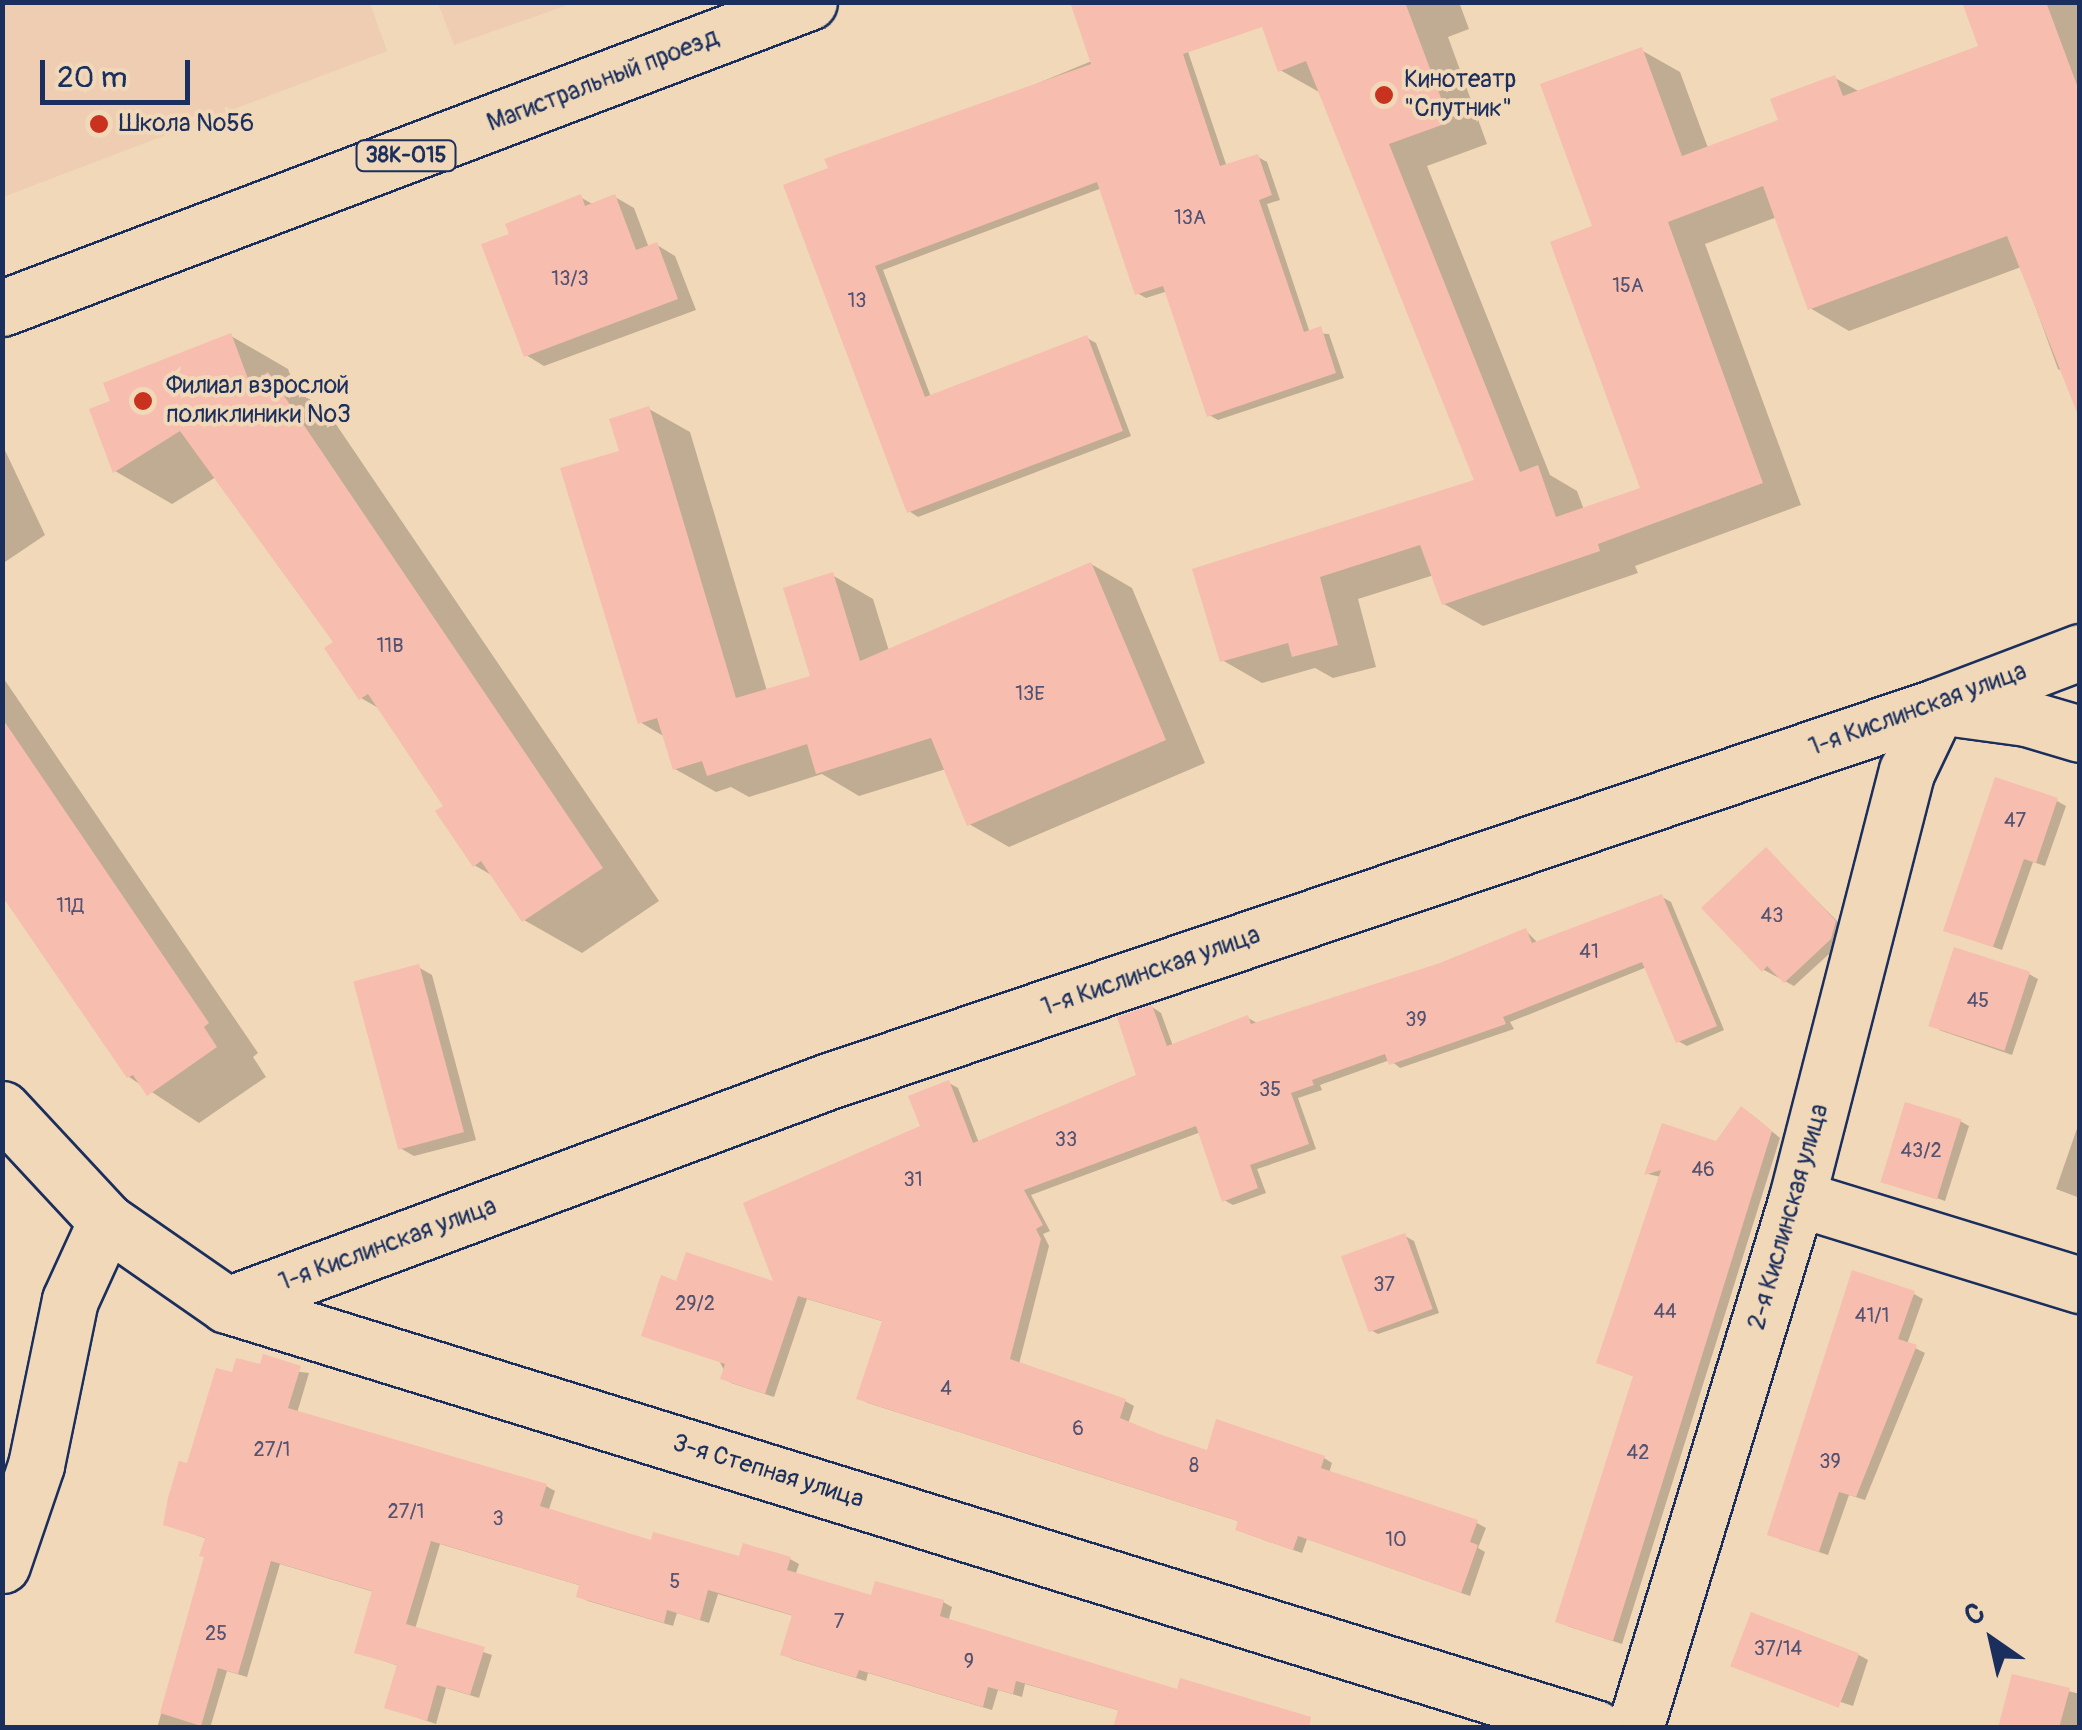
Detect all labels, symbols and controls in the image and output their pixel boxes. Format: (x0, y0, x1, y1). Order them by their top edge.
street label: Магистральный проезд (483, 23, 723, 139)
scale bar (45, 40, 195, 102)
text: 20 m (57, 59, 127, 96)
place label: Кинотеатр "Спутник" (1404, 66, 1516, 125)
marker: Кинотеатр "Спутник" (1373, 84, 1395, 106)
place label: Школа №56 (119, 109, 254, 139)
marker: Школа №56 (88, 113, 110, 135)
road number: 38К-015 (354, 139, 458, 173)
house number: 13А (1174, 205, 1206, 229)
house number: 13/3 (551, 266, 589, 290)
house number: 15А (1612, 273, 1644, 297)
house number: 13 (848, 288, 866, 312)
place label: Филиал взрослой поликлиники №3 (166, 372, 351, 431)
marker: Филиал взрослой поликлиники №3 (130, 388, 156, 414)
house number: 11В (377, 633, 403, 657)
street label: 1-я Кислинская улица (1805, 657, 2031, 763)
house number: 13Е (1015, 681, 1045, 705)
house number: 47 (2004, 808, 2026, 832)
house number: 11Д (56, 893, 84, 917)
house number: 43 (1761, 903, 1783, 927)
street label: 1-я Кислинская улица (1038, 921, 1264, 1023)
house number: 41 (1579, 939, 1599, 963)
house number: 45 (1967, 988, 1989, 1012)
house number: 39 (1405, 1007, 1427, 1031)
house number: 35 (1259, 1077, 1281, 1101)
street label: 2-я Кислинская улица (1742, 1101, 1836, 1333)
house number: 33 (1055, 1127, 1077, 1151)
house number: 43/2 (1900, 1138, 1942, 1162)
house number: 46 (1691, 1157, 1715, 1181)
house number: 31 (904, 1167, 922, 1191)
street label: 1-я Кислинская улица (275, 1192, 501, 1298)
house number: 37 (1373, 1272, 1395, 1296)
house number: 29/2 (675, 1291, 715, 1315)
house number: 44 (1653, 1299, 1677, 1323)
house number: 41/1 (1855, 1303, 1889, 1327)
house number: 4 (940, 1376, 952, 1400)
house number: 6 (1072, 1416, 1084, 1440)
street label: 3-я Степная улица (669, 1429, 867, 1515)
house number: 27/1 (254, 1437, 290, 1461)
house number: 42 (1627, 1440, 1649, 1464)
house number: 39 (1819, 1449, 1841, 1473)
house number: 8 (1189, 1453, 1199, 1477)
house number: 27/1 (388, 1499, 424, 1523)
house number: 3 (492, 1506, 504, 1530)
house number: 10 (1385, 1527, 1407, 1551)
house number: 5 (670, 1569, 680, 1593)
north arrow (1942, 1590, 2042, 1690)
text: С (1958, 1595, 1992, 1634)
house number: 7 (834, 1609, 844, 1633)
house number: 25 (205, 1621, 227, 1645)
house number: 37/14 (1754, 1636, 1802, 1660)
house number: 9 (964, 1649, 974, 1673)

